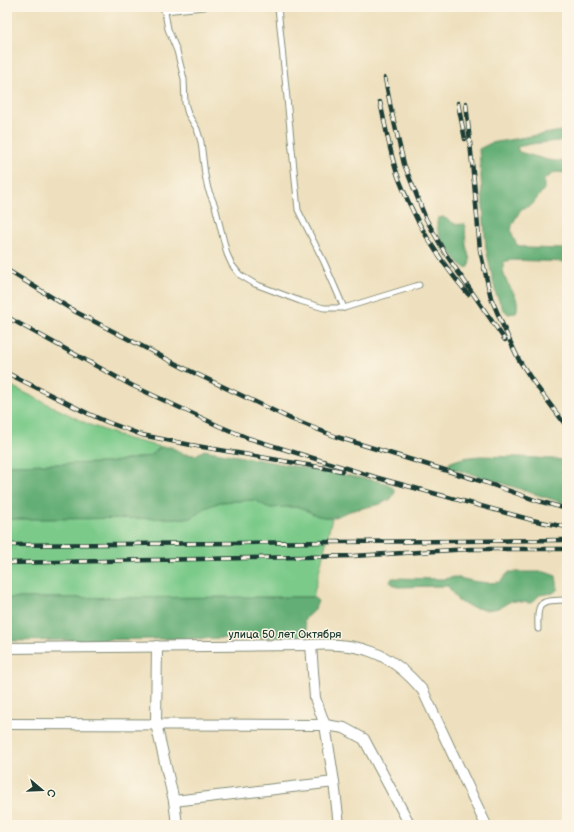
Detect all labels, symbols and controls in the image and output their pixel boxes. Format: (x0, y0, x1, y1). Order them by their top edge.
street label: улица 50 лет Октября (229, 628, 341, 641)
north arrow (22, 770, 62, 810)
text: С (43, 787, 58, 799)

